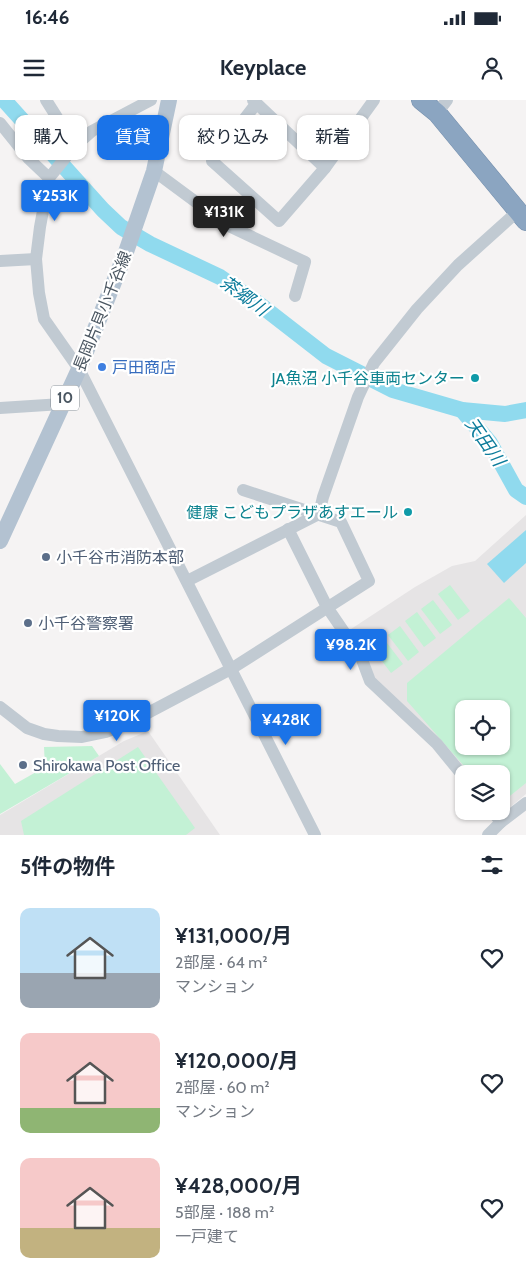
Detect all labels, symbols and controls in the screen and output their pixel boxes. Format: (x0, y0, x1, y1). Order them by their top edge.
text: 16:46 (25, 6, 69, 29)
icon: menu (20, 54, 48, 82)
text: Keyplace (220, 54, 306, 81)
icon: person (478, 54, 506, 82)
chip: 購入 (15, 115, 87, 160)
chip: 賃貸 (97, 115, 169, 160)
chip: 絞り込み (179, 115, 287, 160)
chip: 新着 (297, 115, 369, 160)
pin: ¥253K (20, 180, 90, 222)
text: ¥253K (32, 186, 78, 205)
pin: ¥131K (189, 196, 259, 238)
text: ¥131K (204, 202, 244, 221)
street label: 長岡片貝小千谷線 (70, 248, 135, 374)
water label: 茶郷川 (216, 271, 274, 322)
place label: 戸田商店 (112, 358, 176, 377)
marker: 戸田商店 (96, 361, 108, 373)
place label: JA魚沼 小千谷車両センター (270, 369, 465, 388)
marker: JA魚沼 小千谷車両センター (469, 372, 481, 384)
road number: 10 (51, 386, 79, 410)
water label: 天田川 (461, 414, 511, 472)
place label: 健康 こどもプラザあすエール (186, 503, 398, 522)
marker: 健康 こどもプラザあすエール (402, 506, 414, 518)
place label: 小千谷市消防本部 (56, 548, 184, 567)
marker: 小千谷市消防本部 (40, 551, 52, 563)
place label: 小千谷警察署 (38, 614, 134, 633)
marker: 小千谷警察署 (22, 617, 34, 629)
pin: ¥98.2K (310, 628, 392, 671)
text: ¥98.2K (326, 635, 376, 654)
pin: ¥120K (82, 700, 152, 742)
map controls (455, 700, 510, 820)
button: locate (455, 700, 510, 755)
pin: ¥428K (251, 704, 321, 746)
text: ¥120K (94, 706, 140, 725)
text: ¥428K (262, 710, 310, 729)
place label: Shirokawa Post Office (33, 756, 180, 775)
marker: Shirokawa Post Office (17, 759, 29, 771)
button: layers (455, 765, 510, 820)
icon: filters (478, 851, 506, 879)
text: 5件の物件 (20, 854, 115, 879)
text: ¥131,000/月 (175, 923, 292, 948)
icon: home (60, 928, 120, 988)
icon: heart (478, 944, 506, 972)
text: 2部屋 · 64 m² (175, 953, 268, 972)
text: マンション (175, 977, 255, 996)
text: ¥120,000/月 (175, 1048, 299, 1073)
icon: home (60, 1053, 120, 1113)
icon: heart (478, 1069, 506, 1097)
text: 2部屋 · 60 m² (175, 1078, 270, 1097)
text: マンション (175, 1102, 255, 1121)
text: ¥428,000/月 (175, 1173, 302, 1198)
icon: home (60, 1178, 120, 1238)
icon: heart (478, 1194, 506, 1222)
text: 5部屋 · 188 m² (175, 1203, 274, 1222)
text: 一戸建て (175, 1227, 239, 1246)

